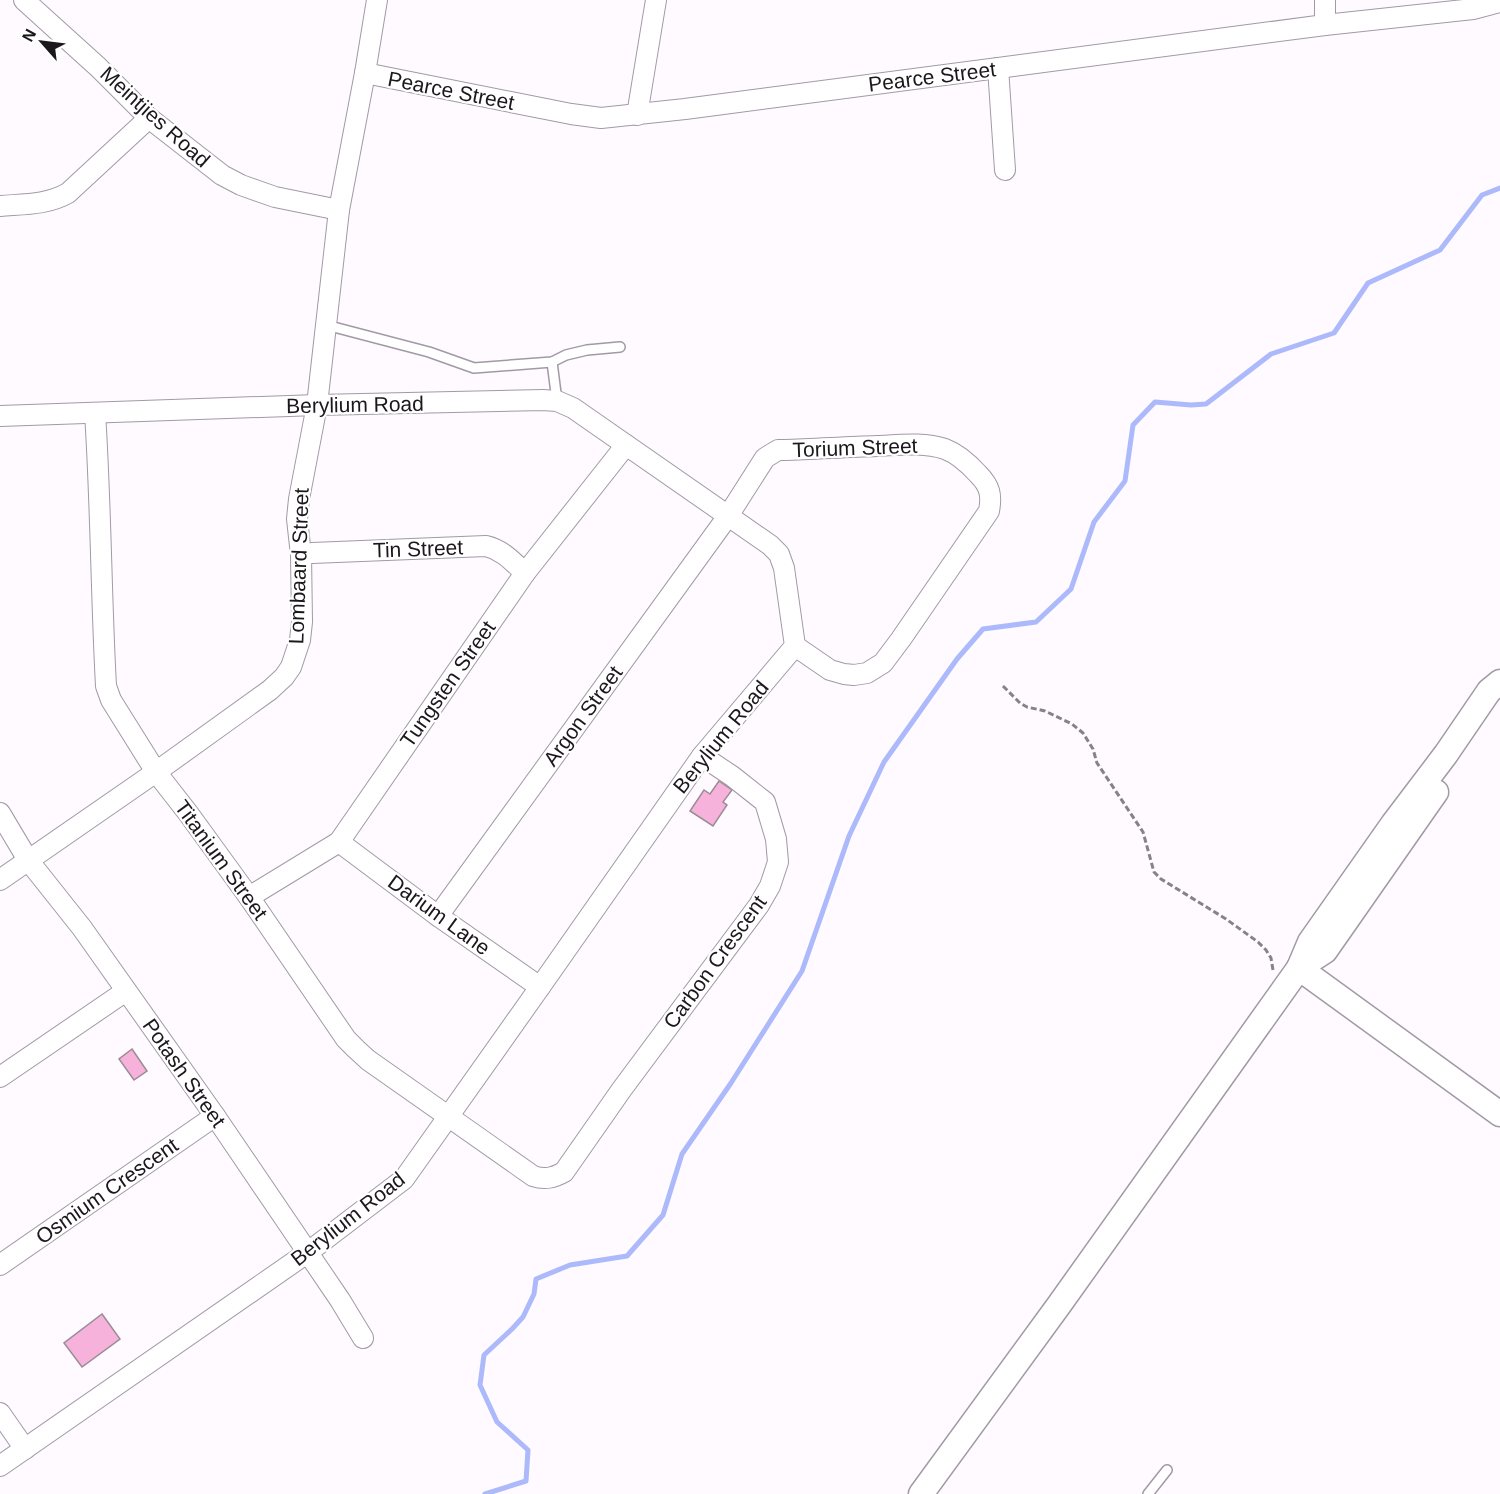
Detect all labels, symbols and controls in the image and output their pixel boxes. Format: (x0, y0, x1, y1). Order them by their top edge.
north arrow (12, 12, 72, 72)
text: N (19, 26, 39, 44)
street label: Pearce Street (867, 57, 997, 96)
street label: Meintjies Road (96, 62, 215, 172)
street label: Pearce Street (386, 67, 516, 114)
street label: Berylium Road (286, 392, 424, 417)
street label: Torium Street (792, 434, 918, 461)
street label: Lombaard Street (284, 487, 313, 645)
street label: Tin Street (372, 535, 464, 562)
street label: Tungsten Street (396, 616, 500, 751)
street label: Argon Street (539, 661, 627, 770)
street label: Berylium Road (668, 676, 773, 797)
street label: Titanium Street (170, 796, 272, 924)
street label: Darium Lane (384, 870, 495, 959)
street label: Carbon Crescent (659, 891, 771, 1033)
street label: Potash Street (138, 1014, 230, 1132)
street label: Osmium Crescent (31, 1133, 182, 1248)
street label: Berylium Road (286, 1167, 409, 1270)

